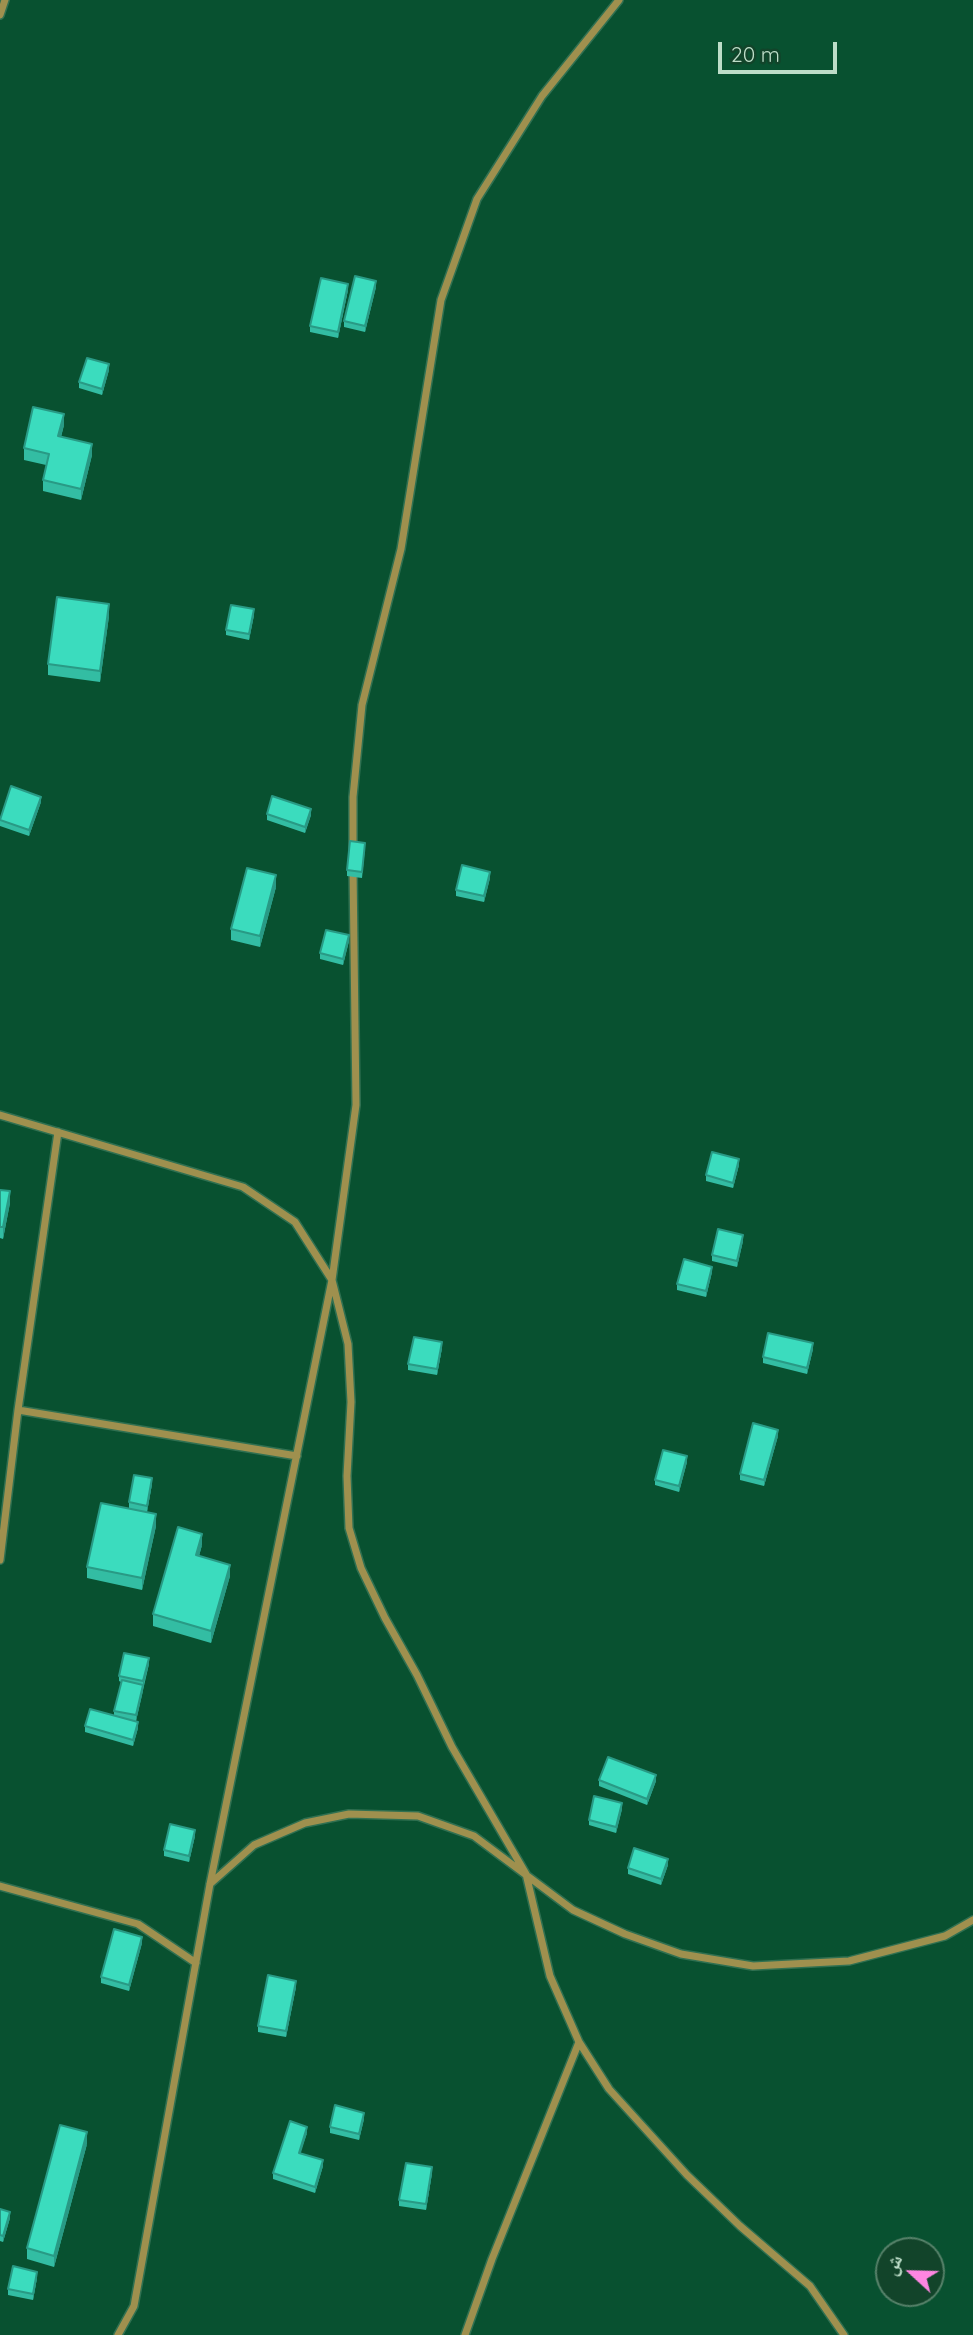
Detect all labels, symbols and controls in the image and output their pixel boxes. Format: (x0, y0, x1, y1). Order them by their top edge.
scale bar (721, 28, 840, 72)
text: 20 m (731, 41, 780, 67)
north arrow (875, 2237, 945, 2307)
text: ش (877, 2251, 907, 2279)

